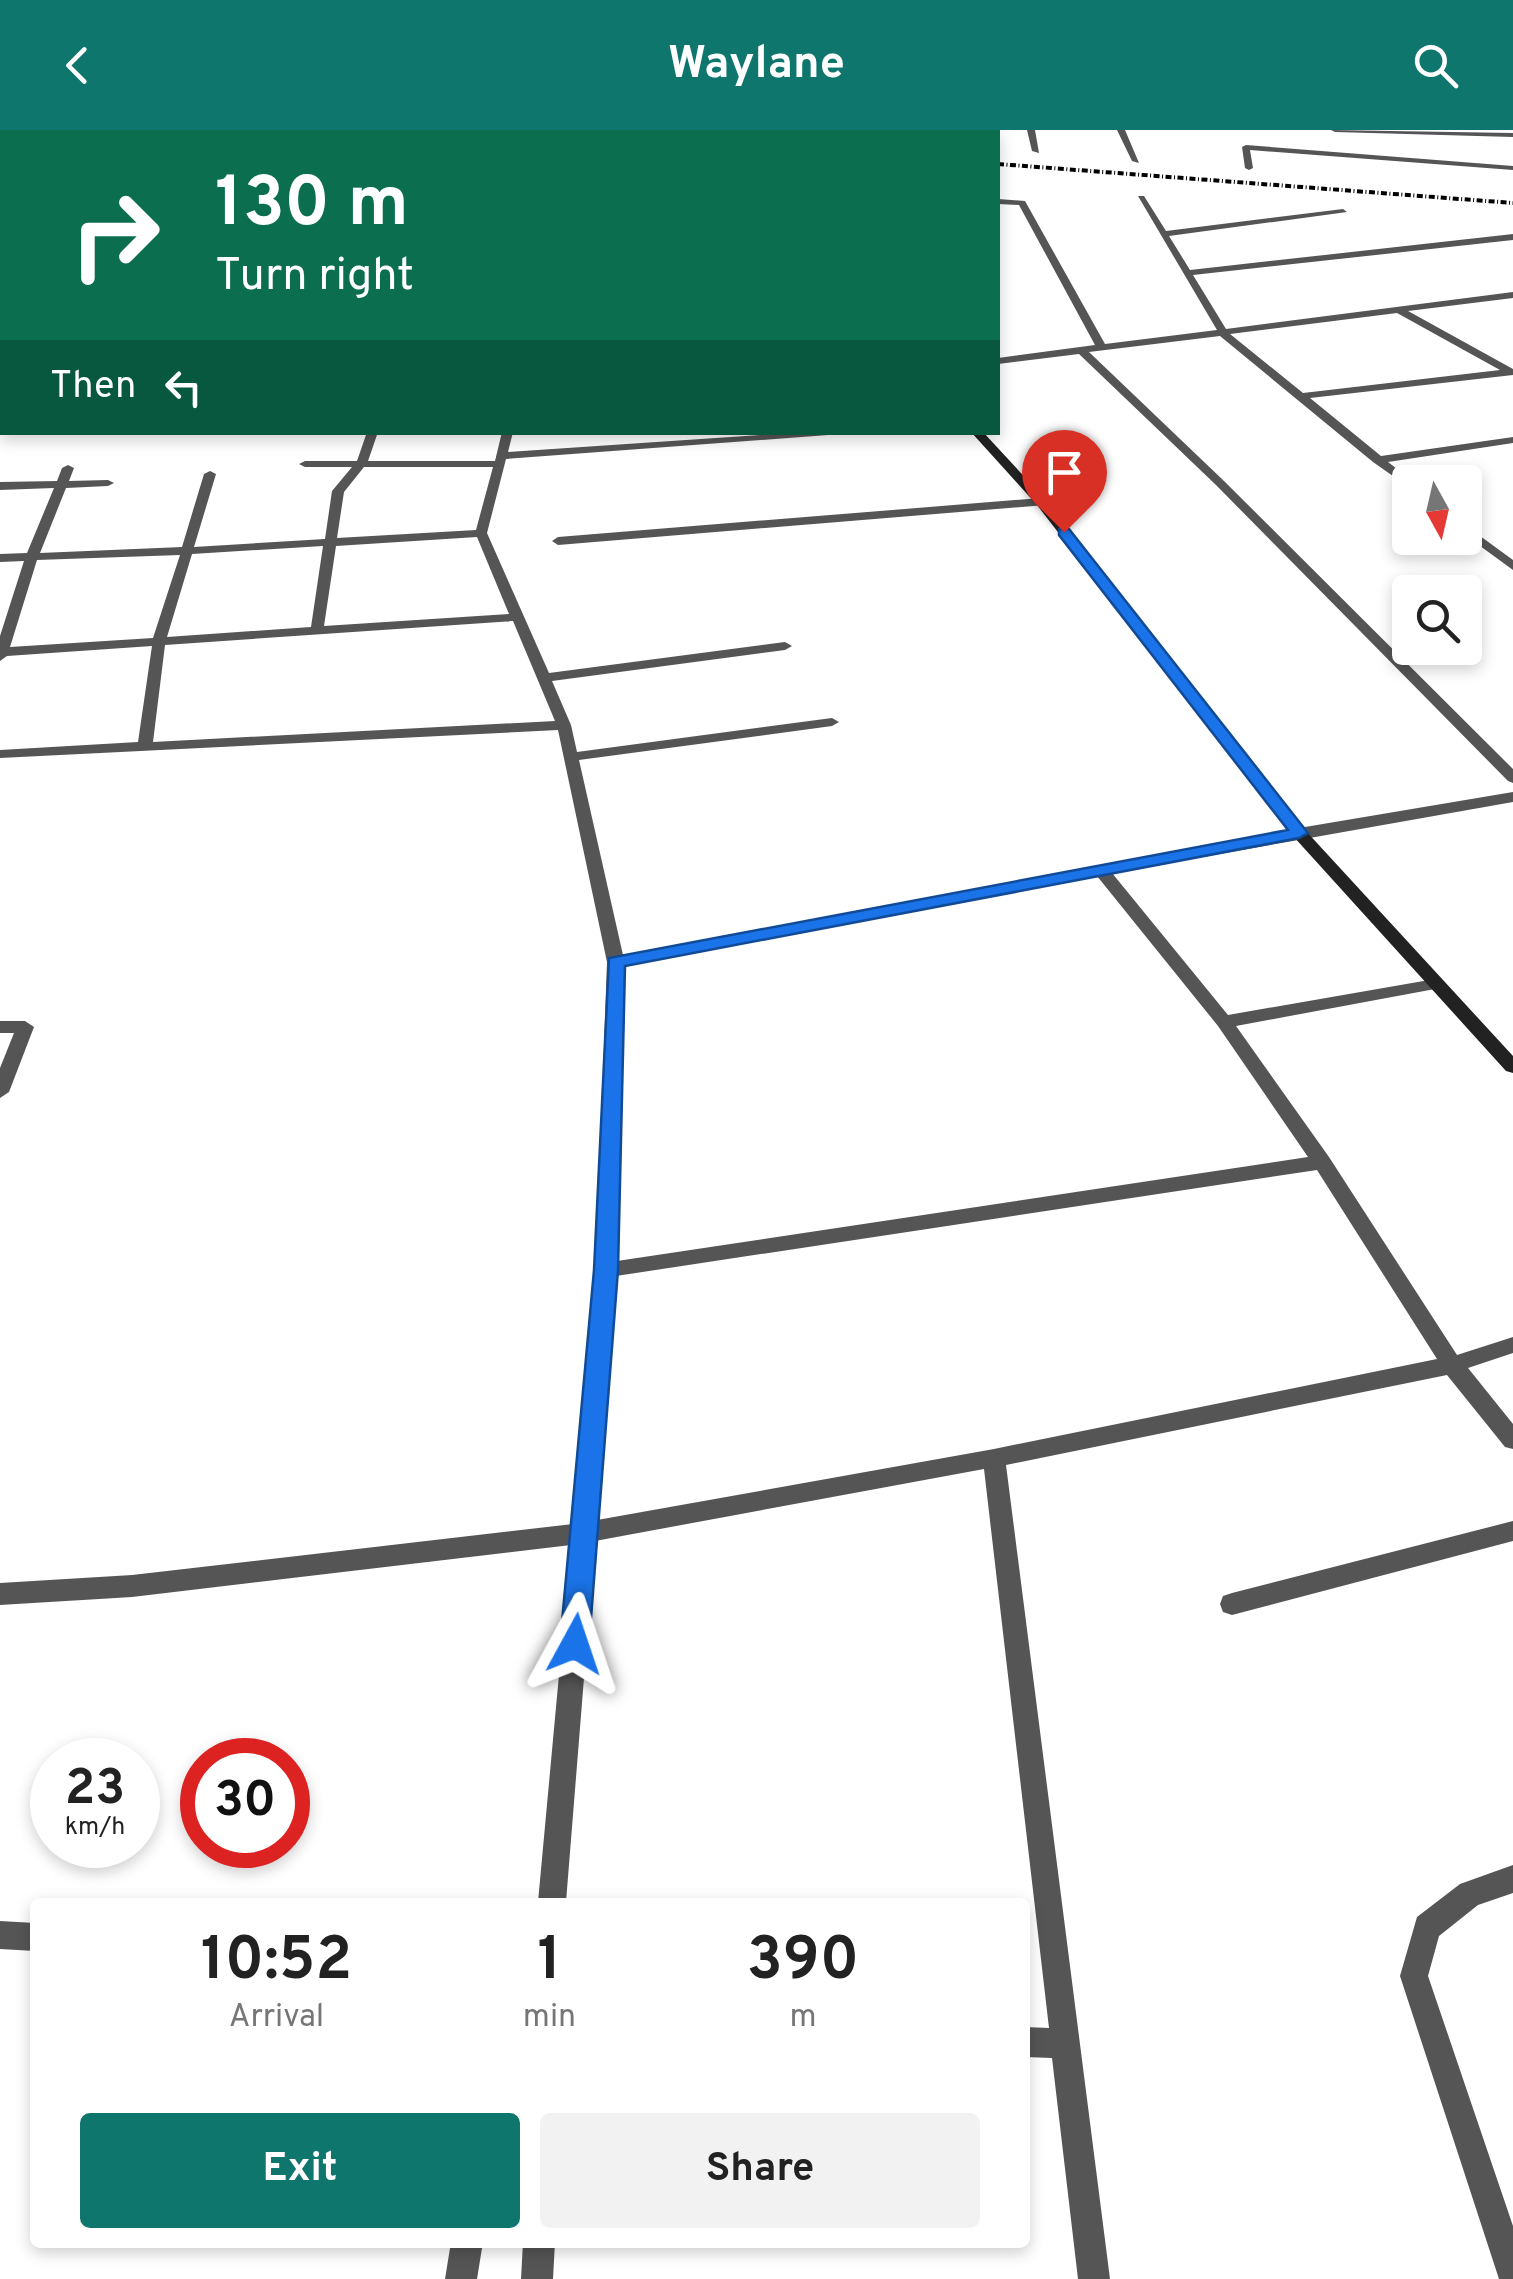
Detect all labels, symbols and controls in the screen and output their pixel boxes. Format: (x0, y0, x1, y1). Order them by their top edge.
text: Waylane (668, 37, 845, 94)
icon: back (50, 38, 105, 93)
icon: search (1408, 38, 1463, 93)
text: 130 m (215, 162, 409, 251)
icon: right (50, 170, 180, 300)
text: Turn right (215, 249, 414, 306)
icon: left (156, 360, 211, 415)
text: Then (50, 363, 136, 412)
pin (1022, 430, 1107, 533)
icon: arrive (1037, 445, 1092, 500)
north arrow (1392, 465, 1482, 555)
map controls (1392, 465, 1482, 665)
button: search (1392, 575, 1482, 665)
position arrow (523, 1592, 627, 1696)
speed limit sign: 30 (180, 1738, 310, 1868)
text: 23 (65, 1759, 125, 1822)
text: km/h (65, 1812, 125, 1844)
text: 10:52 (201, 1925, 352, 2001)
text: 1 (537, 1925, 561, 2001)
text: 390 (747, 1925, 859, 2001)
text: Arrival (229, 1998, 324, 2038)
text: min (523, 1998, 576, 2038)
text: m (789, 1998, 817, 2038)
button: Exit (80, 2113, 520, 2228)
button: Share (540, 2113, 980, 2228)

